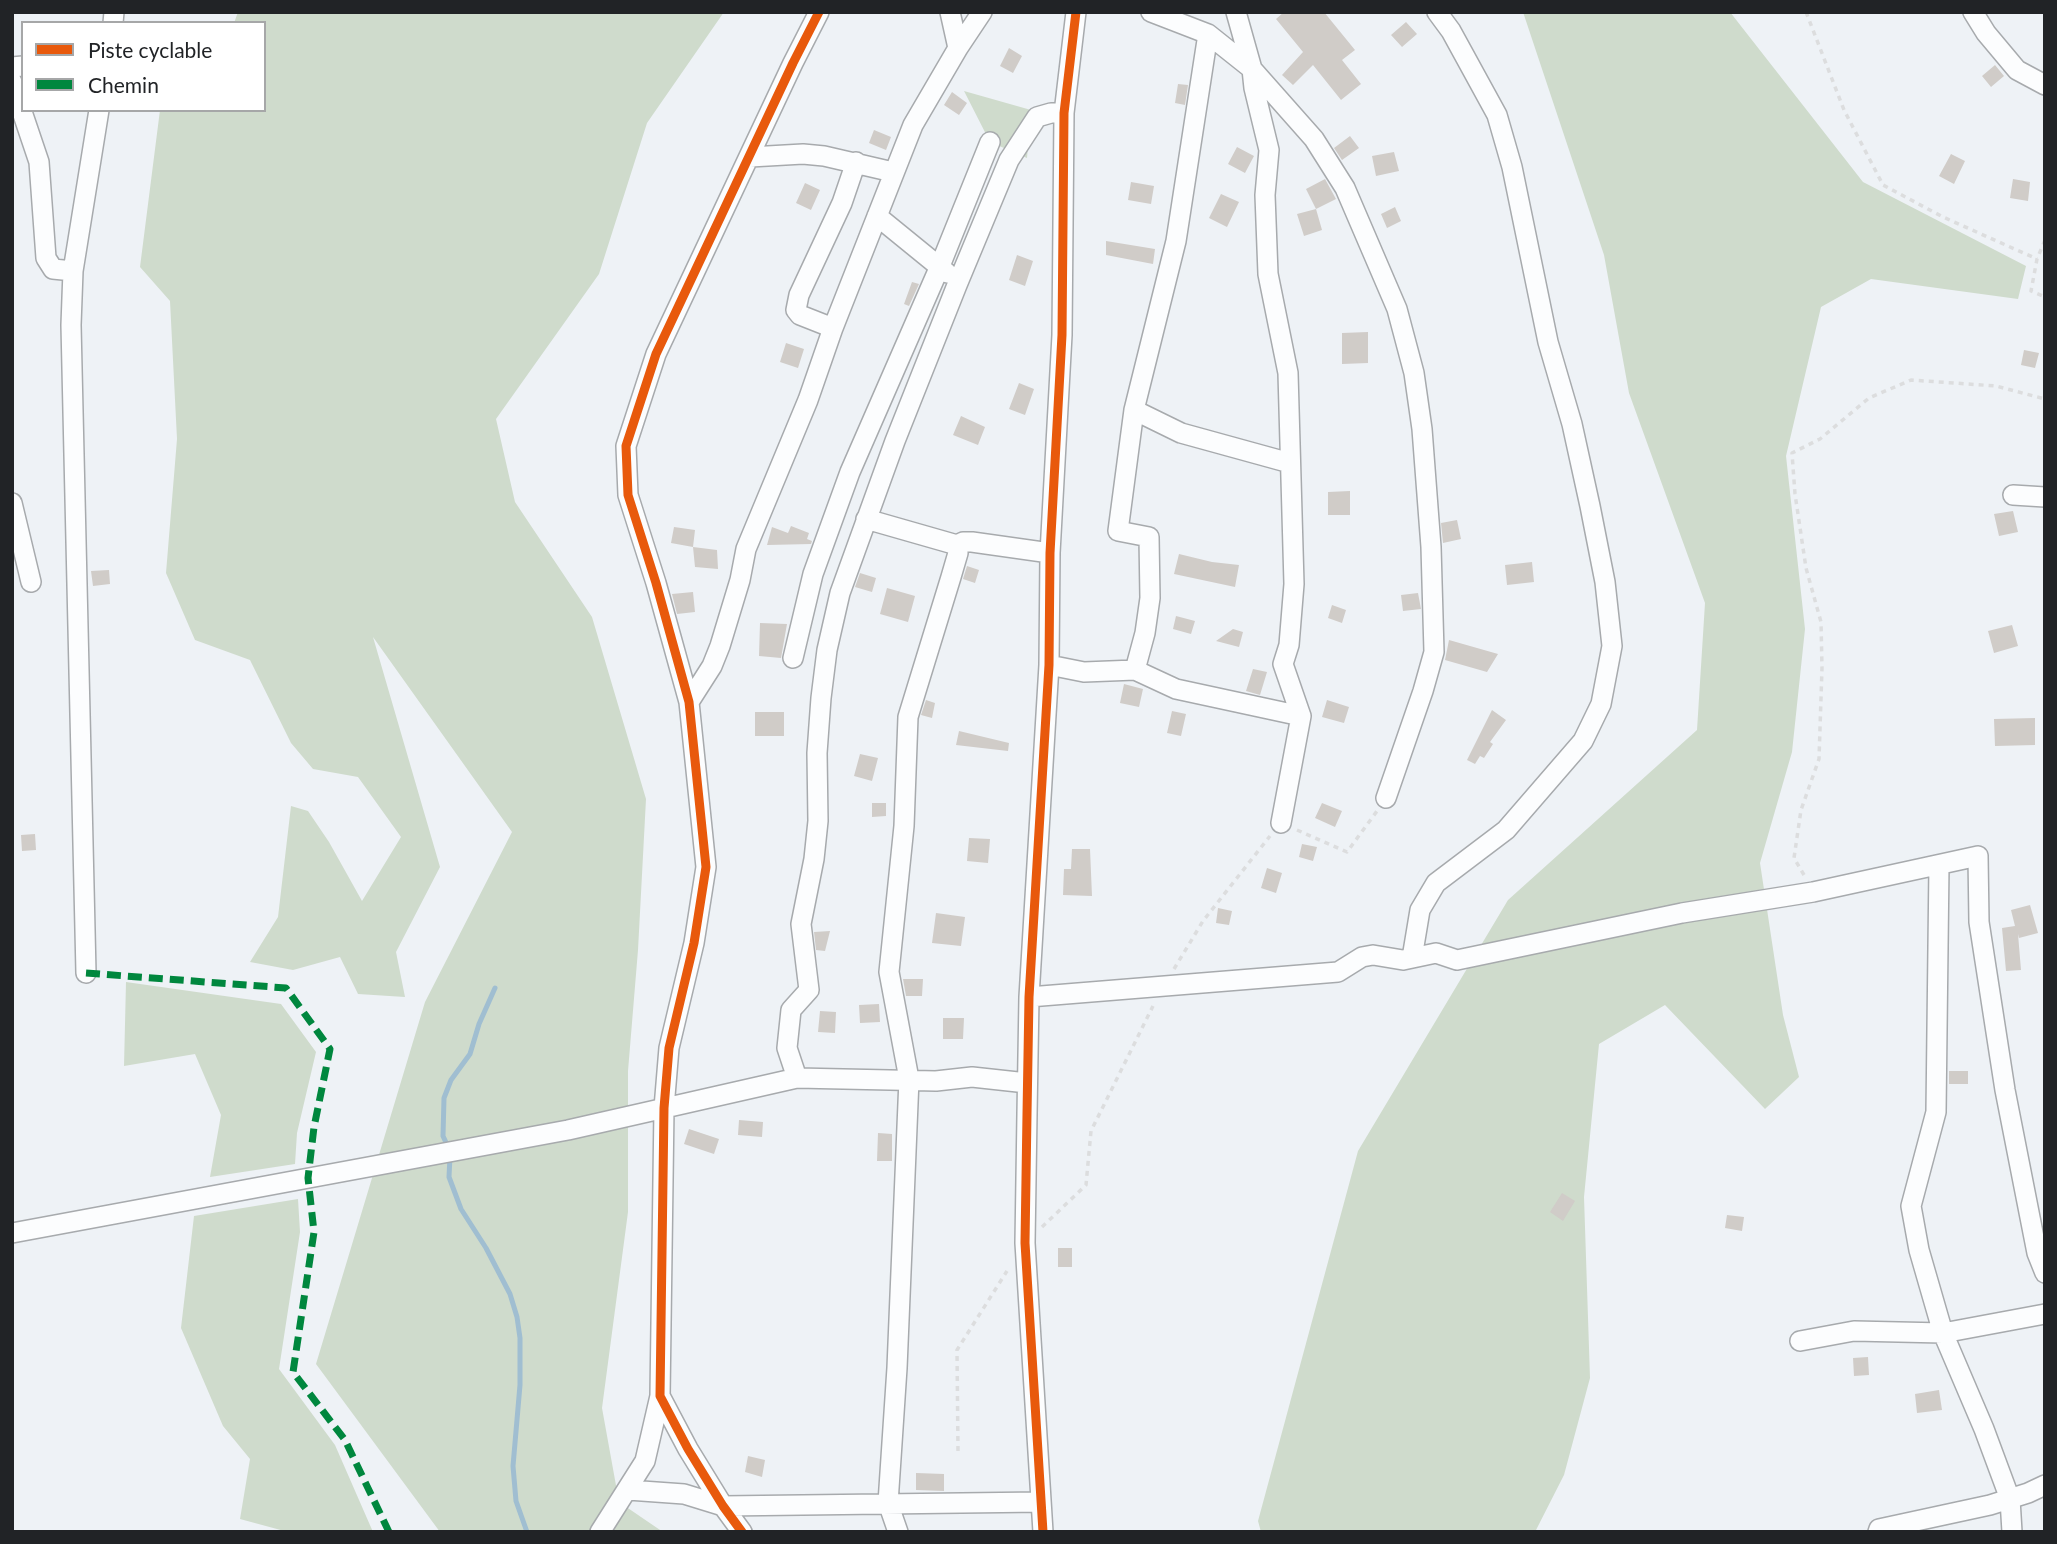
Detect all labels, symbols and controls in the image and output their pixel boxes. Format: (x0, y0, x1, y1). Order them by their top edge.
legend (21, 21, 266, 112)
text: Piste cyclable (88, 37, 212, 62)
text: Chemin (88, 72, 159, 97)

